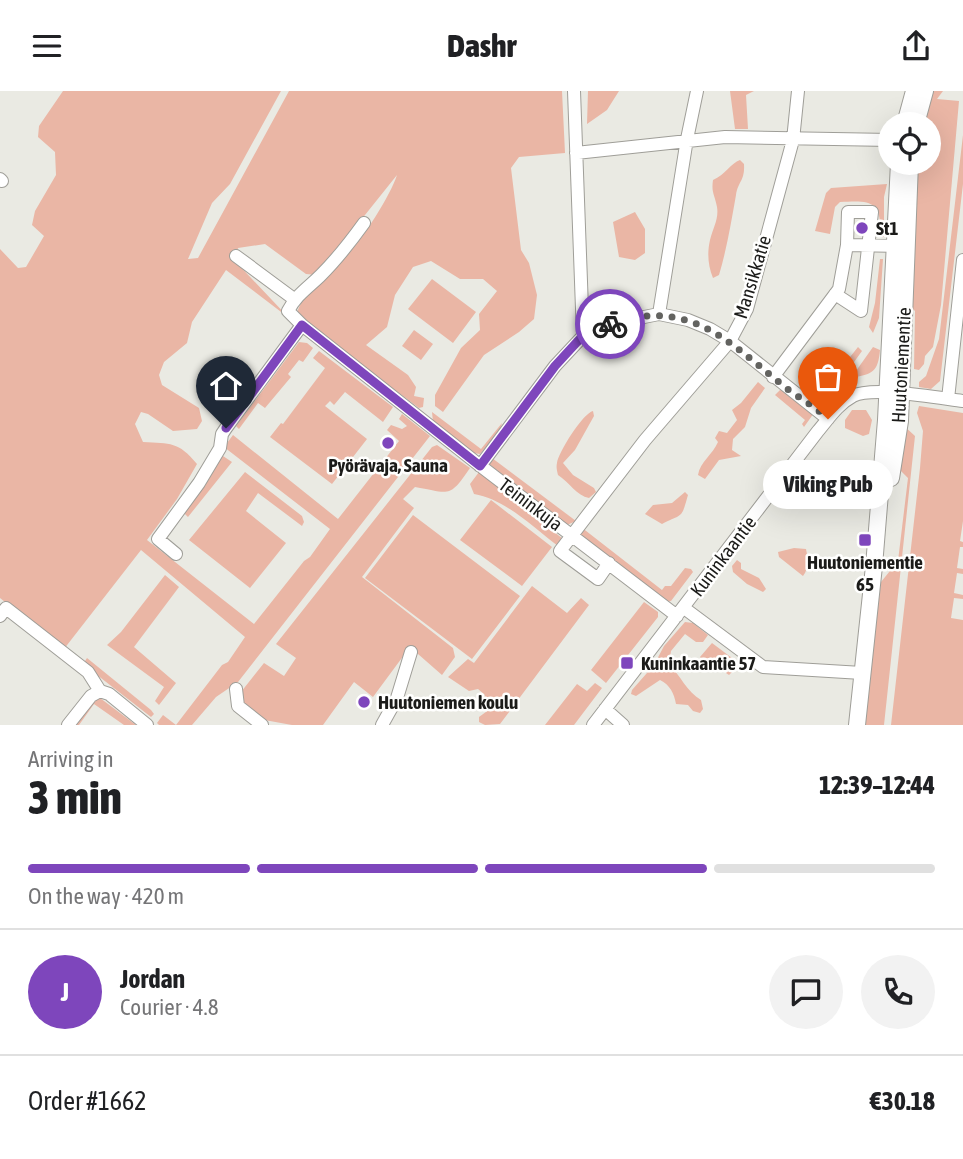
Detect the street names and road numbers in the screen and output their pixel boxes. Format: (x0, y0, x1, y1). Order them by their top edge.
street label: Mansikkatie (729, 233, 775, 321)
street label: Huutoniementie (887, 307, 915, 423)
street label: Teininkuja (495, 473, 567, 535)
street label: Kuninkaantie (686, 512, 760, 600)

